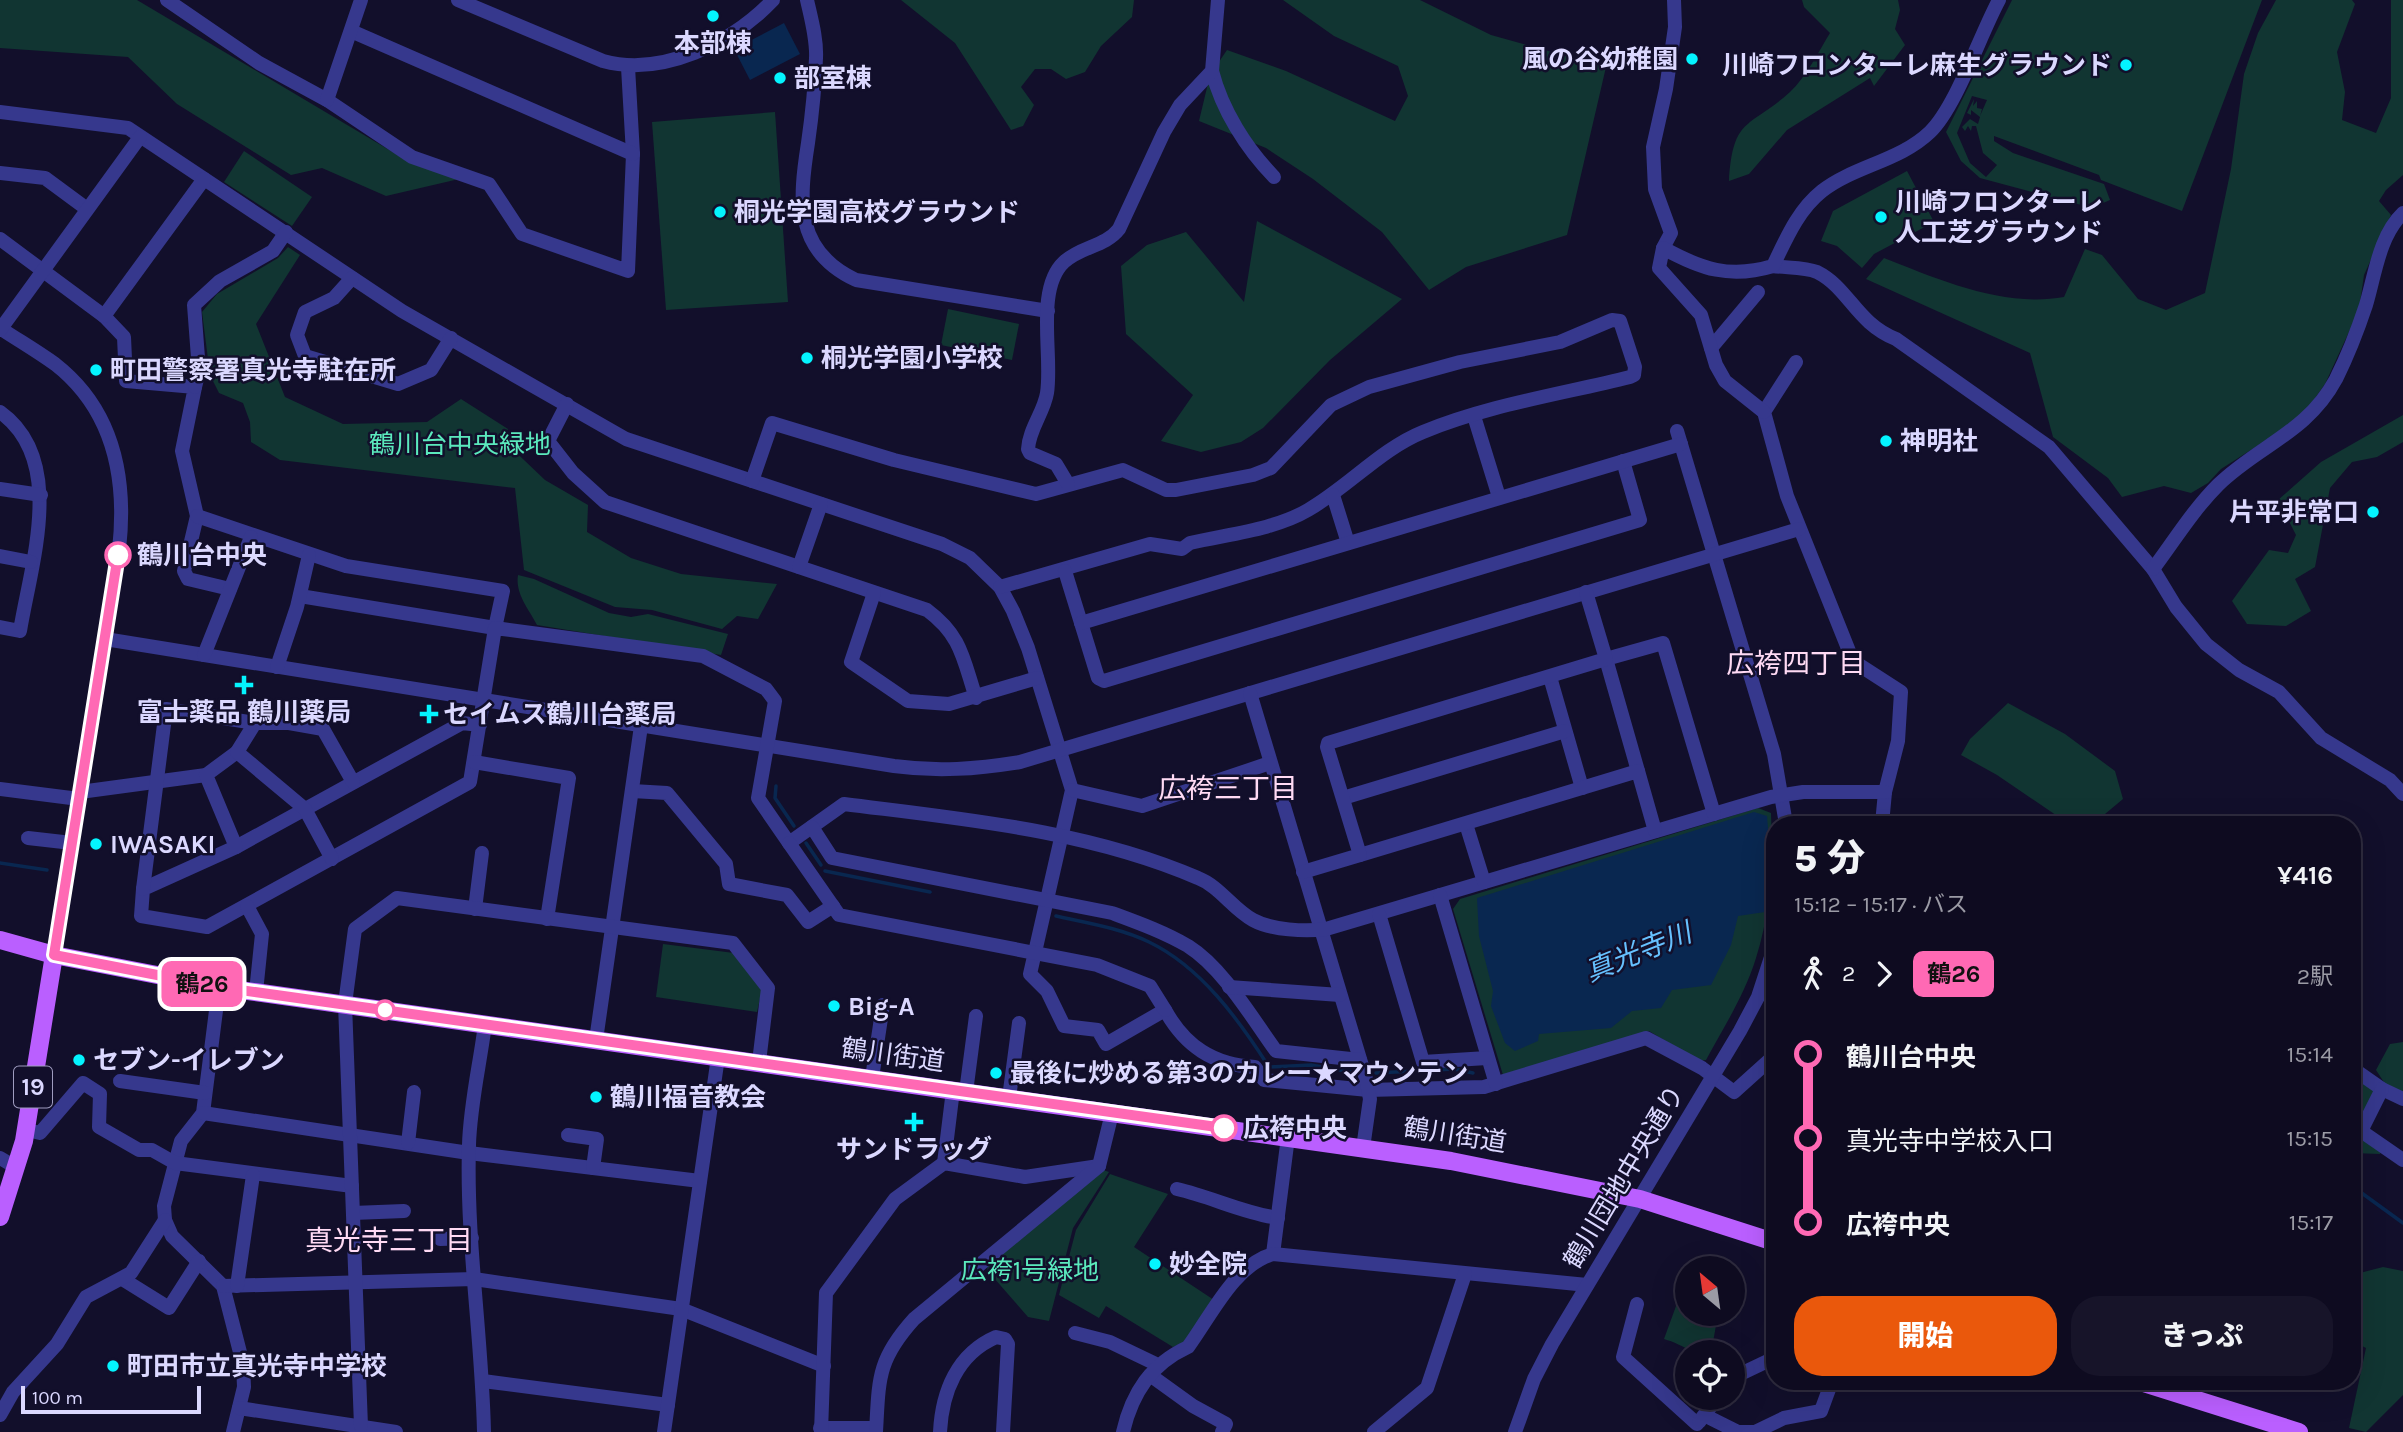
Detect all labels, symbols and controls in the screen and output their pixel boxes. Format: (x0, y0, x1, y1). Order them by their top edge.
marker: 本部棟 (705, 8, 721, 24)
place label: 本部棟 (674, 28, 752, 59)
place label: 風の谷幼稚園 (1522, 44, 1678, 75)
place label: 川崎フロンターレ麻生グラウンド (1722, 50, 2112, 81)
marker: 風の谷幼稚園 (1684, 51, 1700, 67)
marker: 川崎フロンターレ麻生グラウンド (2118, 57, 2134, 73)
place label: 部室棟 (794, 63, 872, 94)
marker: 部室棟 (772, 70, 788, 86)
place label: 川崎フロンターレ 人工芝グラウンド (1895, 187, 2103, 248)
place label: 桐光学園高校グラウンド (734, 197, 1020, 228)
marker: 桐光学園高校グラウンド (712, 204, 728, 220)
marker: 川崎フロンターレ 人工芝グラウンド (1873, 209, 1889, 225)
place label: 桐光学園小学校 (821, 343, 1003, 374)
marker: 桐光学園小学校 (799, 350, 815, 366)
place label: 町田警察署真光寺駐在所 (110, 355, 396, 386)
marker: 町田警察署真光寺駐在所 (88, 362, 104, 378)
place label: 神明社 (1900, 426, 1978, 457)
park label: 鶴川台中央緑地 (369, 429, 551, 460)
marker: 神明社 (1878, 433, 1894, 449)
place label: 片平非常口 (2229, 497, 2359, 528)
marker: 片平非常口 (2365, 504, 2381, 520)
place label: 鶴川台中央 (137, 540, 267, 571)
marker: 鶴川台中央 (105, 542, 131, 568)
district label: 広袴四丁目 (1726, 647, 1866, 680)
marker: 富士薬品 鶴川薬局 (236, 677, 252, 693)
place label: 富士薬品 鶴川薬局 (137, 697, 351, 728)
place label: セイムス鶴川台薬局 (443, 699, 676, 730)
marker: セイムス鶴川台薬局 (421, 706, 437, 722)
district label: 広袴三丁目 (1158, 772, 1298, 805)
place label: IWASAKI (110, 829, 216, 860)
marker: IWASAKI (88, 836, 104, 852)
text: 5 分 (1794, 836, 1865, 881)
text: ¥416 (2277, 860, 2333, 891)
text: 15:12 – 15:17 · バス (1794, 891, 1968, 918)
water label: 真光寺川 (1580, 915, 1699, 988)
icon: walk (1794, 955, 1832, 993)
icon: forward (1865, 955, 1903, 993)
text: 2 (1842, 960, 1855, 987)
text: 鶴26 (1927, 960, 1980, 988)
line badge: 鶴26 (162, 961, 242, 1007)
text: 2駅 (2297, 963, 2333, 990)
text: 鶴26 (175, 970, 229, 998)
place label: Big-A (848, 991, 914, 1022)
marker: Big-A (826, 998, 842, 1014)
unlabelled marker (375, 1000, 395, 1020)
street label: 鶴川街道 (839, 1032, 947, 1078)
text: 15:14 (2287, 1041, 2333, 1068)
text: 鶴川台中央 (1846, 1042, 1976, 1073)
place label: セブン-イレブン (93, 1045, 285, 1076)
marker: セブン-イレブン (71, 1052, 87, 1068)
place label: 最後に炒める第3のカレー★マウンテン (1010, 1058, 1468, 1089)
marker: 最後に炒める第3のカレー★マウンテン (988, 1065, 1004, 1081)
road number: 19 (14, 1066, 52, 1107)
street label: 鶴川団地中央通り (1557, 1080, 1691, 1274)
place label: 鶴川福音教会 (610, 1082, 766, 1113)
marker: 鶴川福音教会 (588, 1089, 604, 1105)
street label: 鶴川街道 (1401, 1112, 1509, 1158)
place label: 広袴中央 (1243, 1113, 1347, 1144)
marker: サンドラッグ (906, 1114, 922, 1130)
marker: 広袴中央 (1211, 1115, 1237, 1141)
text: 15:15 (2287, 1125, 2333, 1152)
text: 真光寺中学校入口 (1846, 1126, 2054, 1157)
place label: サンドラッグ (836, 1134, 992, 1165)
text: 15:17 (2289, 1209, 2333, 1236)
text: 広袴中央 (1846, 1210, 1950, 1241)
district label: 真光寺三丁目 (305, 1224, 473, 1257)
place label: 妙全院 (1169, 1249, 1247, 1280)
park label: 広袴1号緑地 (961, 1255, 1099, 1286)
marker: 妙全院 (1147, 1256, 1163, 1272)
north arrow (1675, 1256, 1745, 1326)
map controls (1675, 1256, 1745, 1410)
button: 開始 (1794, 1296, 2057, 1376)
button: きっぷ (2071, 1296, 2333, 1376)
button: locate (1675, 1340, 1745, 1410)
place label: 町田市立真光寺中学校 (127, 1351, 387, 1382)
marker: 町田市立真光寺中学校 (105, 1358, 121, 1374)
scale bar (21, 1383, 201, 1415)
text: 100 m (32, 1387, 83, 1409)

